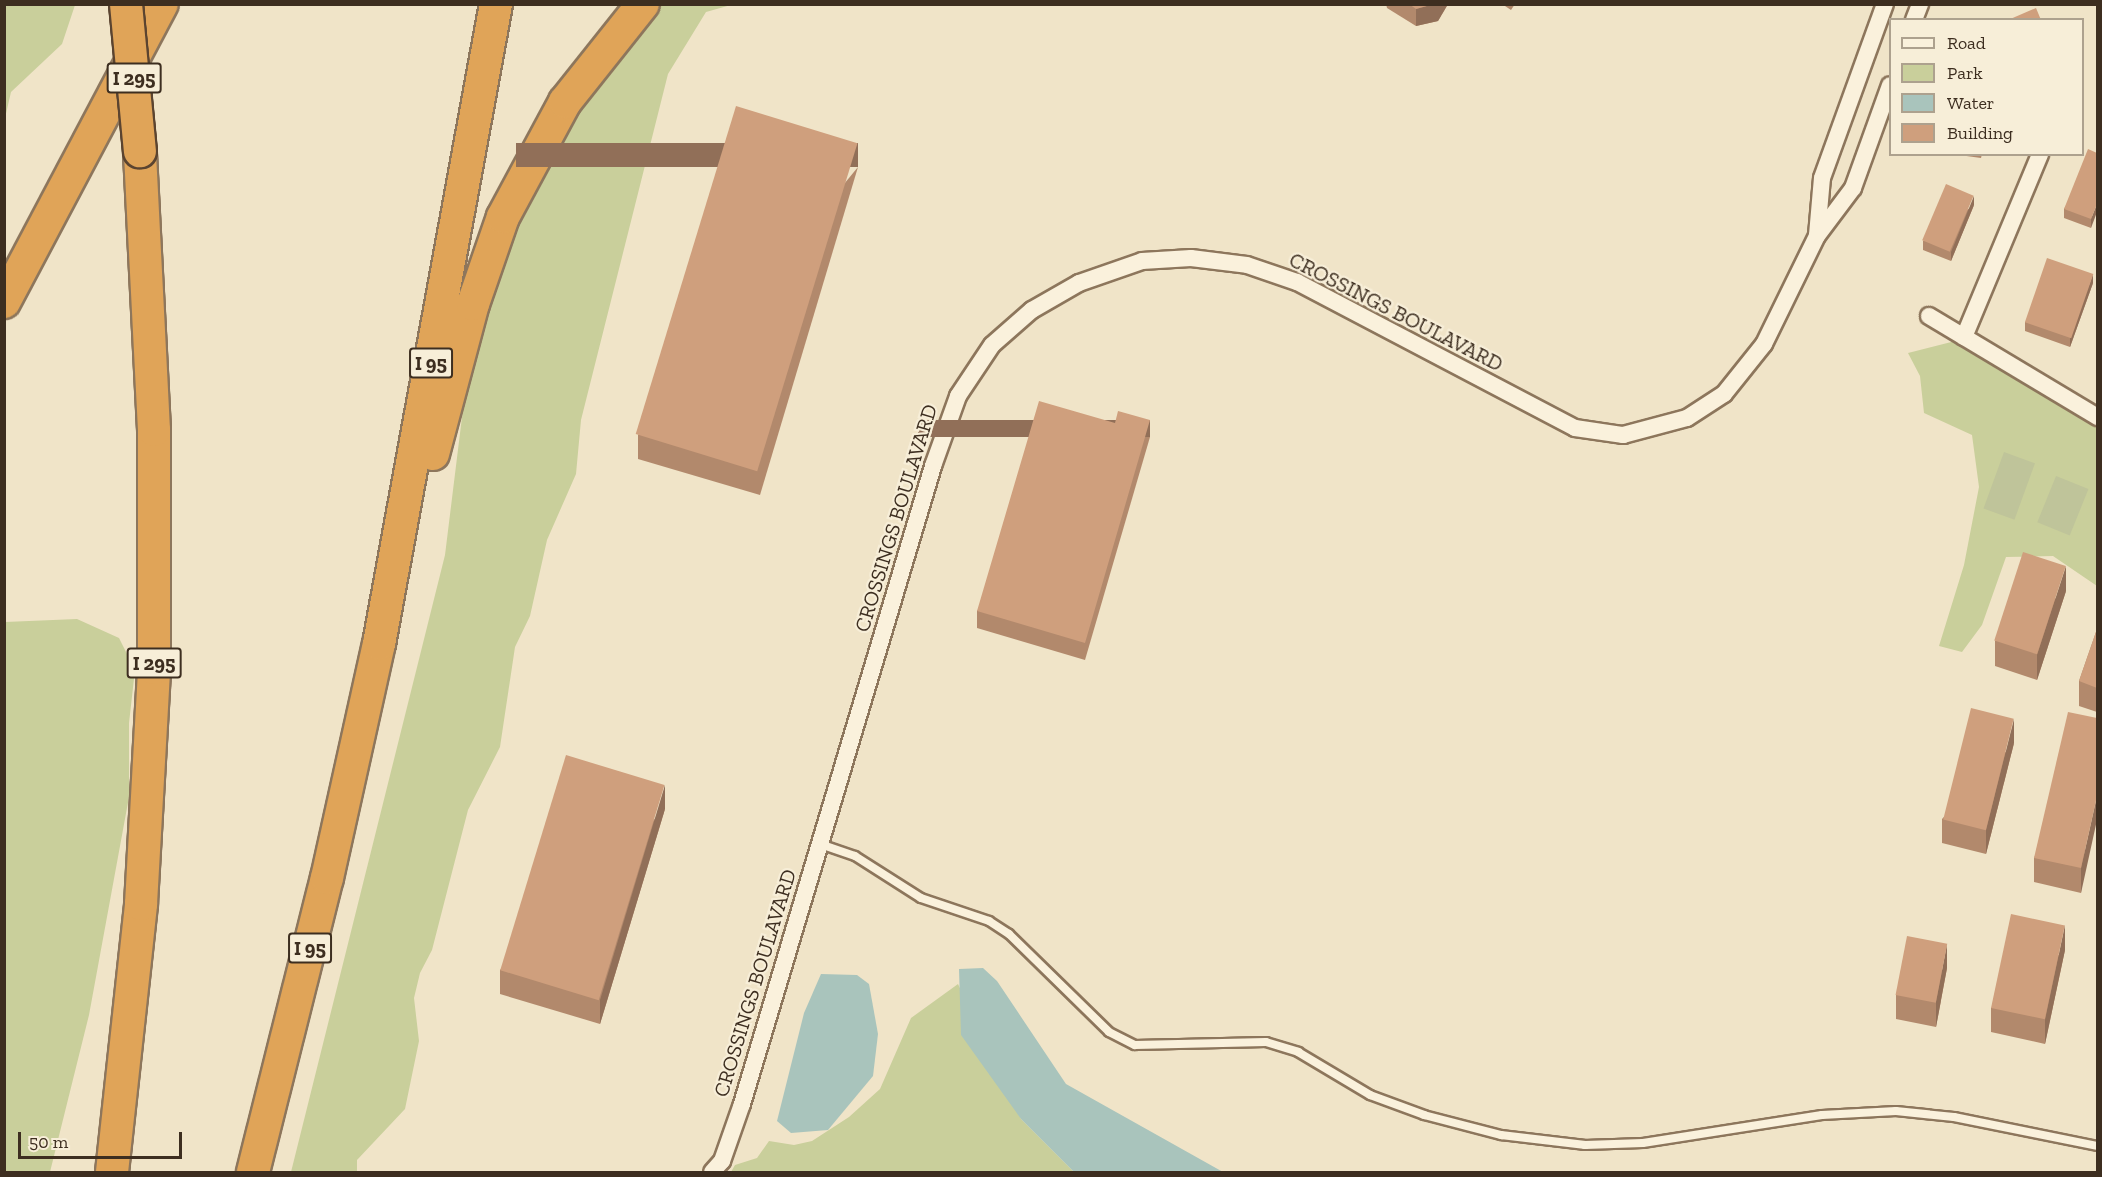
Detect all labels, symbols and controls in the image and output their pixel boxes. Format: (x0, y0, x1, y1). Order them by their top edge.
legend (1889, 18, 2084, 156)
text: Road (1947, 32, 1986, 54)
road number: I 295 (106, 61, 162, 95)
text: Park (1947, 62, 1983, 84)
text: Water (1947, 92, 1994, 114)
text: Building (1947, 122, 2013, 144)
street label: CROSSINGS BOULAVARD (1285, 247, 1507, 377)
road number: I 95 (408, 346, 454, 380)
street label: CROSSINGS BOULAVARD (849, 401, 943, 635)
road number: I 295 (126, 646, 182, 680)
street label: CROSSINGS BOULAVARD (708, 866, 802, 1100)
road number: I 95 (288, 931, 332, 965)
scale bar (21, 1120, 184, 1158)
text: 50 m (29, 1131, 68, 1153)

